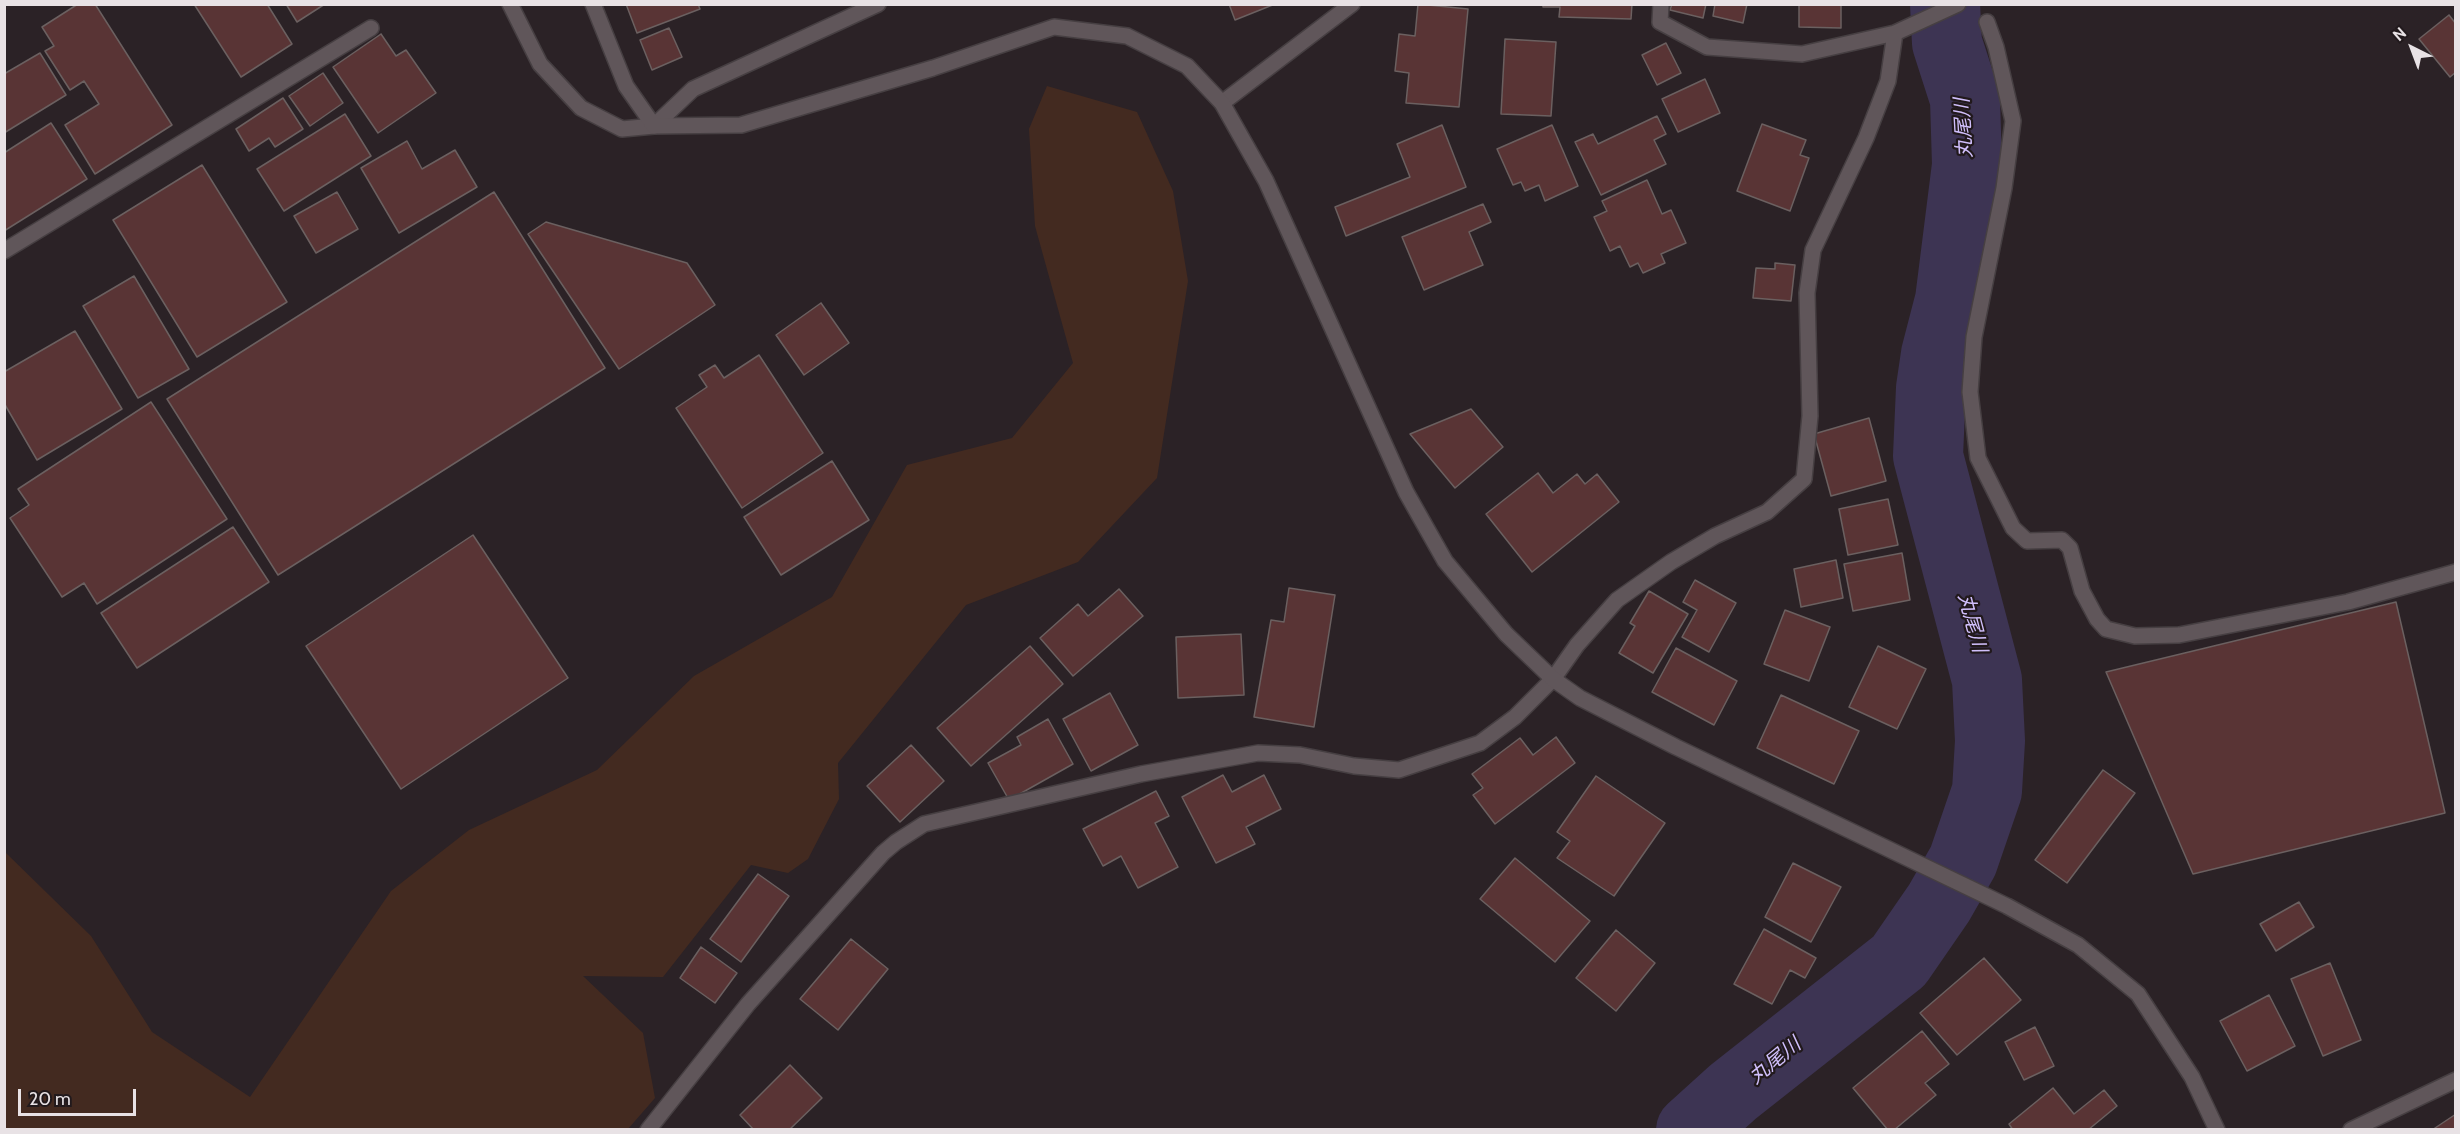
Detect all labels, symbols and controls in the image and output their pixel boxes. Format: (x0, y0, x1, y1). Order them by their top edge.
north arrow (2382, 18, 2442, 78)
text: N (2389, 23, 2410, 45)
water label: 丸尾川 (1950, 97, 1978, 159)
water label: 丸尾川 (1953, 591, 1991, 655)
water label: 丸尾川 (1744, 1033, 1806, 1089)
scale bar (21, 1077, 140, 1115)
text: 20 m (29, 1088, 71, 1110)

